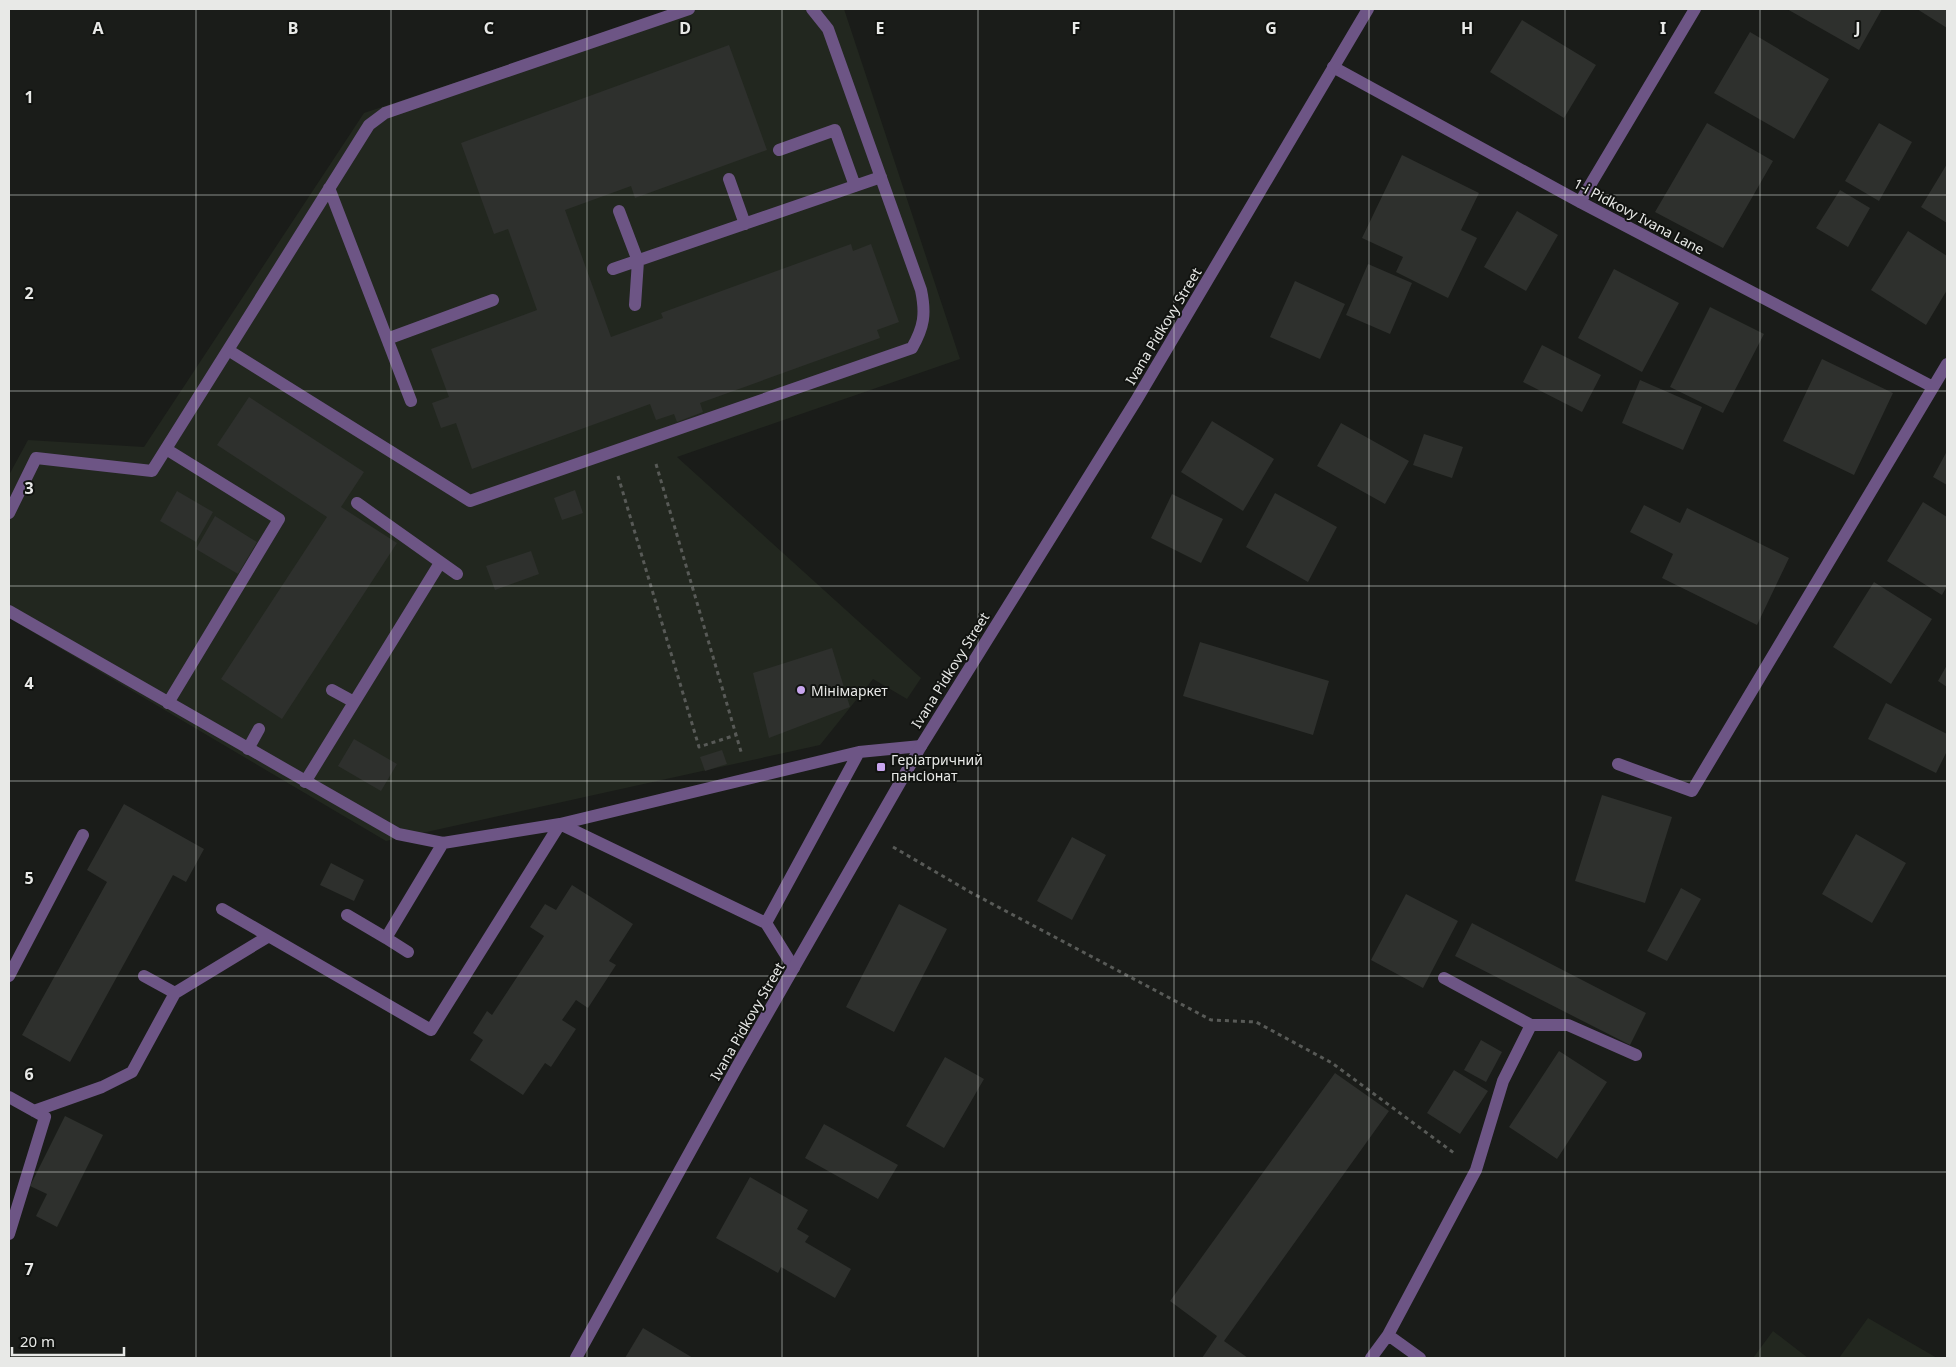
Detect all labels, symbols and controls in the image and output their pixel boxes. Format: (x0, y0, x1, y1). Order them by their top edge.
text: A (92, 17, 104, 39)
text: B (288, 17, 298, 39)
text: C (484, 17, 494, 39)
text: D (679, 17, 691, 39)
text: E (876, 17, 885, 39)
text: F (1072, 17, 1080, 39)
text: G (1265, 17, 1277, 39)
text: H (1461, 17, 1473, 39)
text: I (1660, 17, 1666, 39)
text: J (1853, 17, 1861, 39)
text: 1 (24, 86, 34, 108)
street label: 1-i Pidkovy Ivana Lane (1570, 173, 1708, 259)
street label: Ivana Pidkovy Street (1121, 264, 1205, 388)
text: 2 (24, 282, 34, 304)
text: 3 (24, 477, 34, 499)
street label: Ivana Pidkovy Street (907, 608, 993, 732)
text: 4 (24, 672, 34, 694)
place label: Мінімаркет (811, 681, 888, 700)
marker: Мінімаркет (795, 684, 807, 696)
place label: Геріатричний пансіонат (891, 750, 983, 785)
marker: Геріатричний пансіонат (875, 761, 887, 773)
text: 5 (24, 867, 34, 889)
street label: Ivana Pidkovy Street (705, 959, 789, 1083)
text: 6 (24, 1063, 34, 1085)
text: 7 (24, 1258, 34, 1280)
scale bar (12, 1324, 125, 1356)
text: 20 m (20, 1331, 55, 1351)

